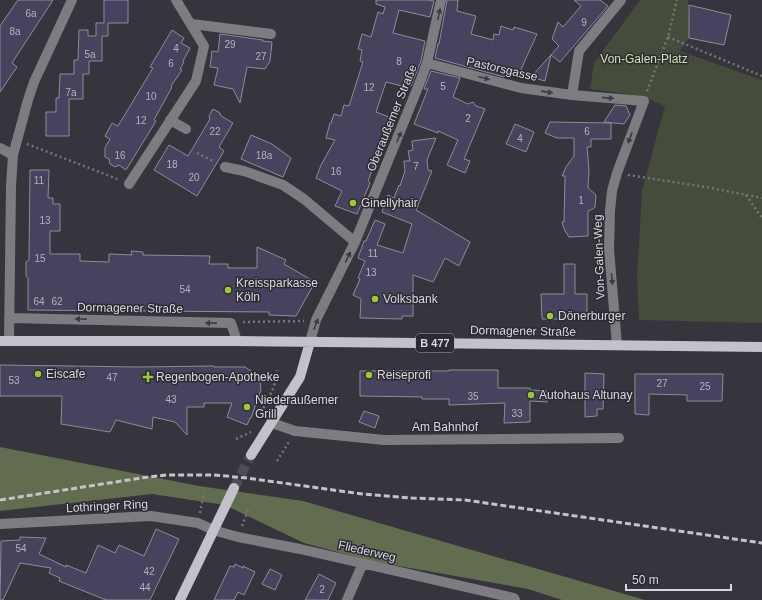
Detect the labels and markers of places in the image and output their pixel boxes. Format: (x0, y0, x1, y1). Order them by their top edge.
place label: Ginellyhair (361, 196, 418, 210)
marker: Ginellyhair (348, 198, 358, 208)
place label: Kreissparkasse Köln (236, 276, 318, 304)
marker: Kreissparkasse Köln (223, 285, 233, 295)
place label: Volksbank (383, 292, 439, 306)
marker: Volksbank (370, 294, 380, 304)
place label: Dönerburger (558, 309, 625, 323)
marker: Dönerburger (545, 311, 555, 321)
place label: Eiscafe (46, 367, 86, 381)
place label: Reiseprofi (377, 368, 431, 382)
marker: Eiscafe (33, 369, 43, 379)
place label: Regenbogen-Apotheke (156, 370, 280, 384)
marker: Reiseprofi (364, 370, 374, 380)
marker: Regenbogen-Apotheke (143, 372, 153, 382)
place label: Autohaus Altunay (539, 388, 632, 402)
marker: Autohaus Altunay (526, 390, 536, 400)
place label: Niederaußemer Grill (255, 393, 338, 421)
marker: Niederaußemer Grill (242, 402, 252, 412)

